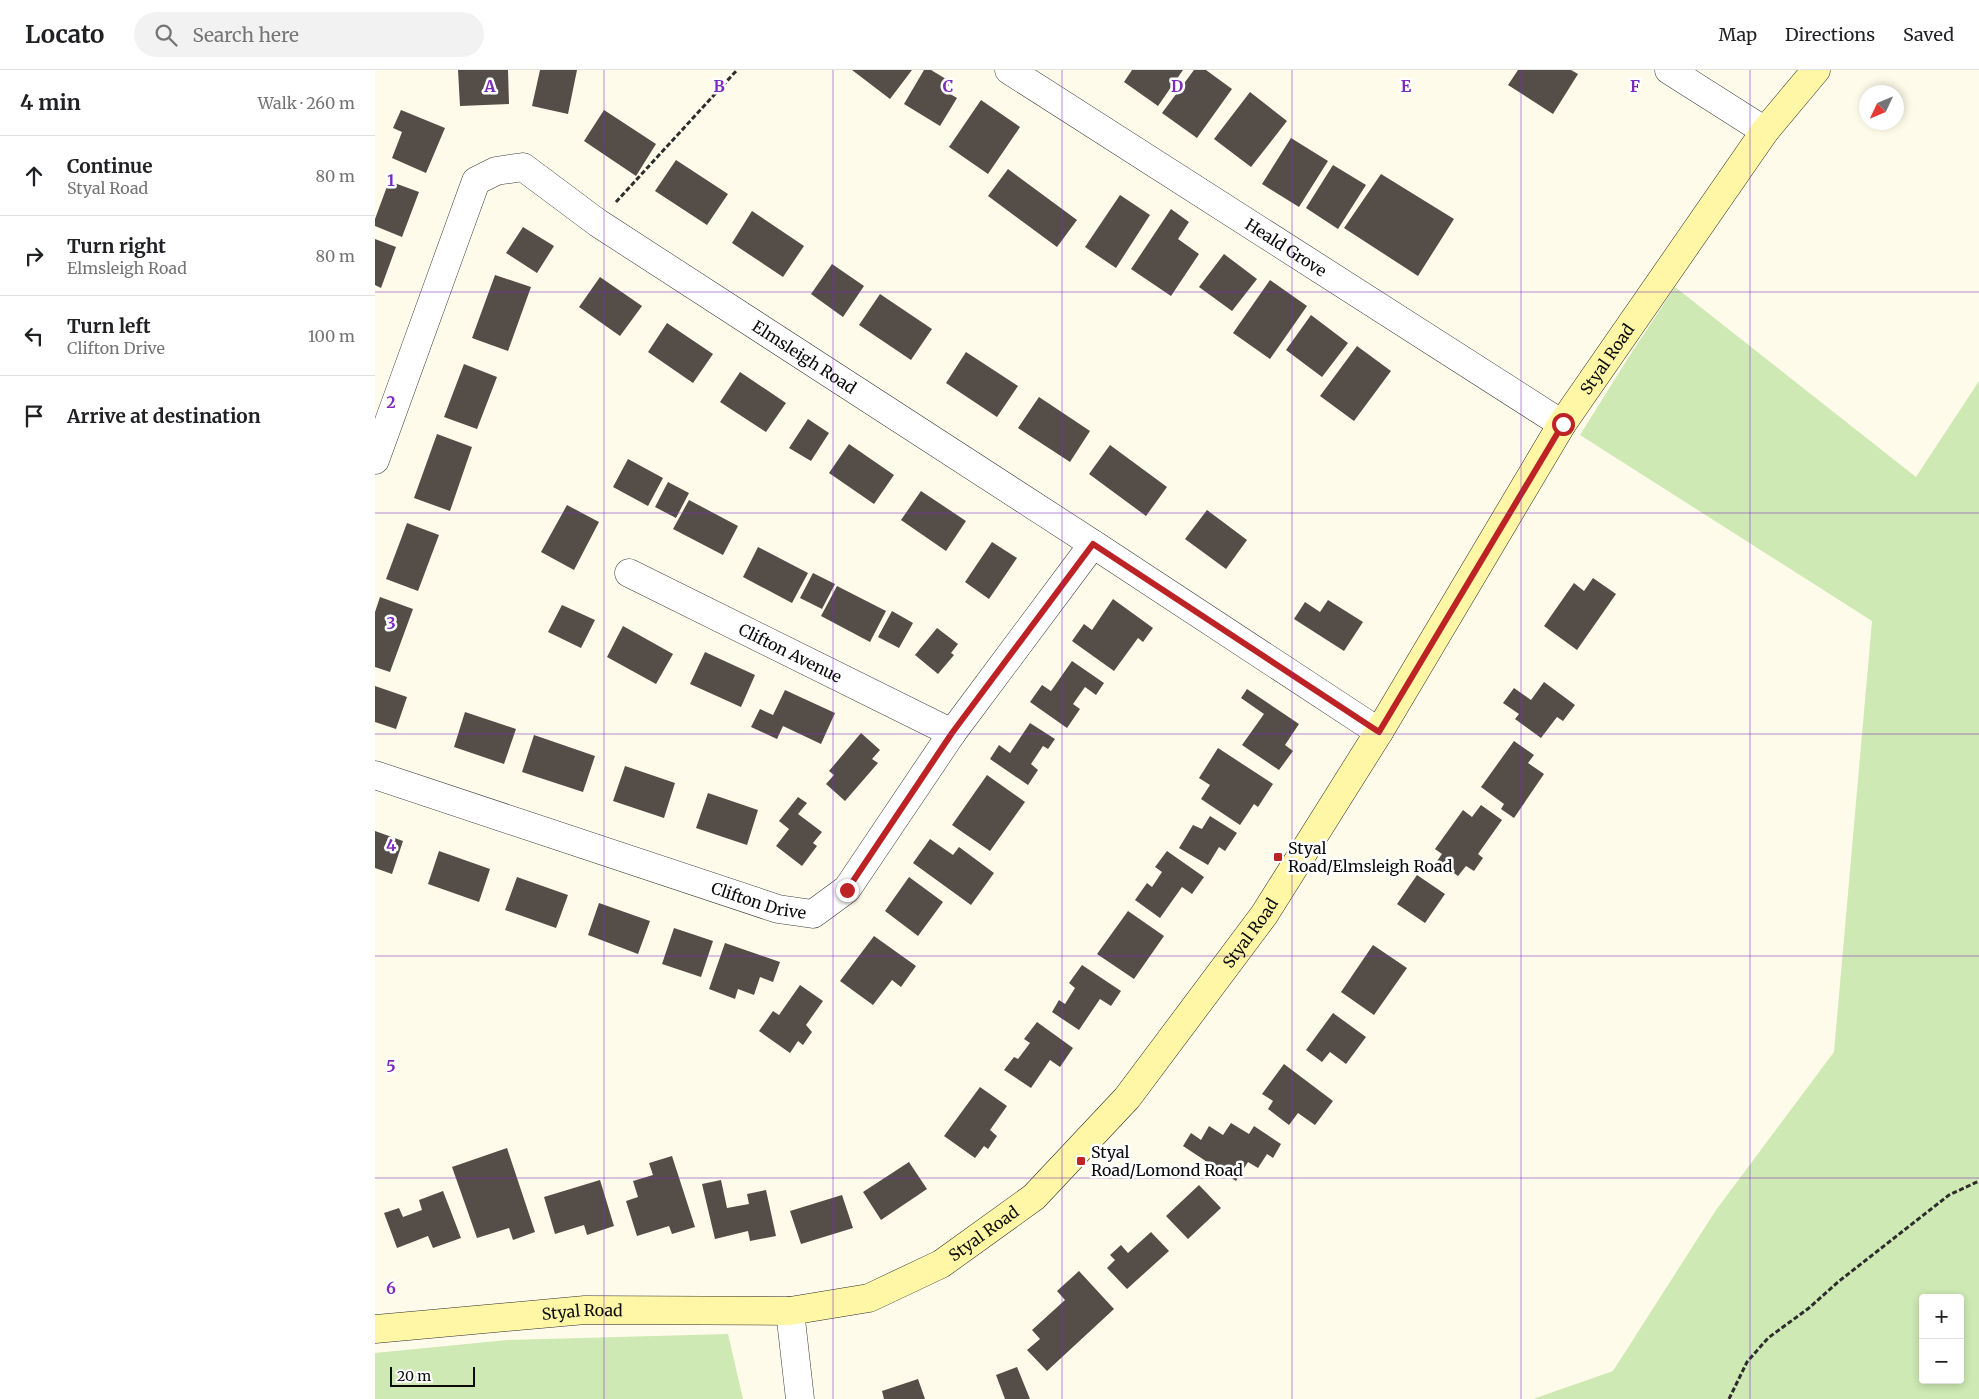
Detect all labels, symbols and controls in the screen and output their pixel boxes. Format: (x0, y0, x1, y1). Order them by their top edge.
search box (134, 12, 484, 57)
text: Locato (25, 19, 104, 50)
icon: search (152, 21, 180, 49)
text: Search here (192, 23, 299, 47)
text: Map (1719, 23, 1757, 46)
text: Directions (1785, 23, 1875, 46)
text: Saved (1903, 23, 1954, 46)
text: A (483, 76, 496, 96)
text: B (713, 76, 725, 96)
text: C (943, 76, 953, 96)
text: D (1171, 76, 1183, 96)
text: E (1401, 76, 1412, 96)
text: F (1630, 76, 1640, 96)
north arrow (1859, 85, 1904, 130)
text: 4 min (20, 89, 81, 116)
text: Walk · 260 m (258, 93, 355, 113)
text: Continue (67, 154, 153, 178)
icon: ahead (20, 162, 48, 190)
text: 80 m (316, 166, 355, 186)
text: 1 (387, 170, 395, 190)
text: Styal Road (67, 178, 148, 198)
street label: Heald Grove (1242, 214, 1331, 281)
text: Turn right (67, 234, 166, 258)
icon: right (20, 242, 48, 270)
text: 80 m (316, 246, 355, 266)
text: Elmsleigh Road (67, 258, 187, 278)
text: Turn left (67, 314, 151, 338)
street label: Elmsleigh Road (749, 316, 860, 398)
street label: Styal Road (1576, 320, 1639, 398)
icon: left (20, 322, 48, 350)
text: 100 m (308, 326, 355, 346)
text: Clifton Drive (67, 338, 165, 358)
text: 2 (386, 392, 396, 412)
icon: arrive (20, 402, 48, 430)
text: Arrive at destination (67, 404, 261, 428)
route start (1552, 413, 1575, 436)
text: 3 (386, 613, 396, 633)
street label: Clifton Avenue (735, 619, 845, 687)
text: 4 (386, 835, 396, 855)
place label: Styal Road/Elmsleigh Road (1288, 838, 1453, 876)
marker: Styal Road/Elmsleigh Road (1272, 851, 1284, 863)
street label: Clifton Drive (709, 878, 807, 923)
route end (836, 879, 859, 902)
street label: Styal Road (1218, 894, 1282, 972)
text: 5 (386, 1056, 396, 1076)
place label: Styal Road/Lomond Road (1091, 1142, 1243, 1180)
marker: Styal Road/Lomond Road (1075, 1155, 1087, 1167)
street label: Styal Road (945, 1201, 1023, 1265)
text: 6 (386, 1278, 396, 1298)
map controls (1919, 1294, 1964, 1384)
button: + (1919, 1294, 1964, 1339)
street label: Styal Road (541, 1300, 623, 1324)
button: − (1919, 1339, 1964, 1384)
scale bar (390, 1364, 475, 1387)
text: 20 m (397, 1367, 431, 1385)

